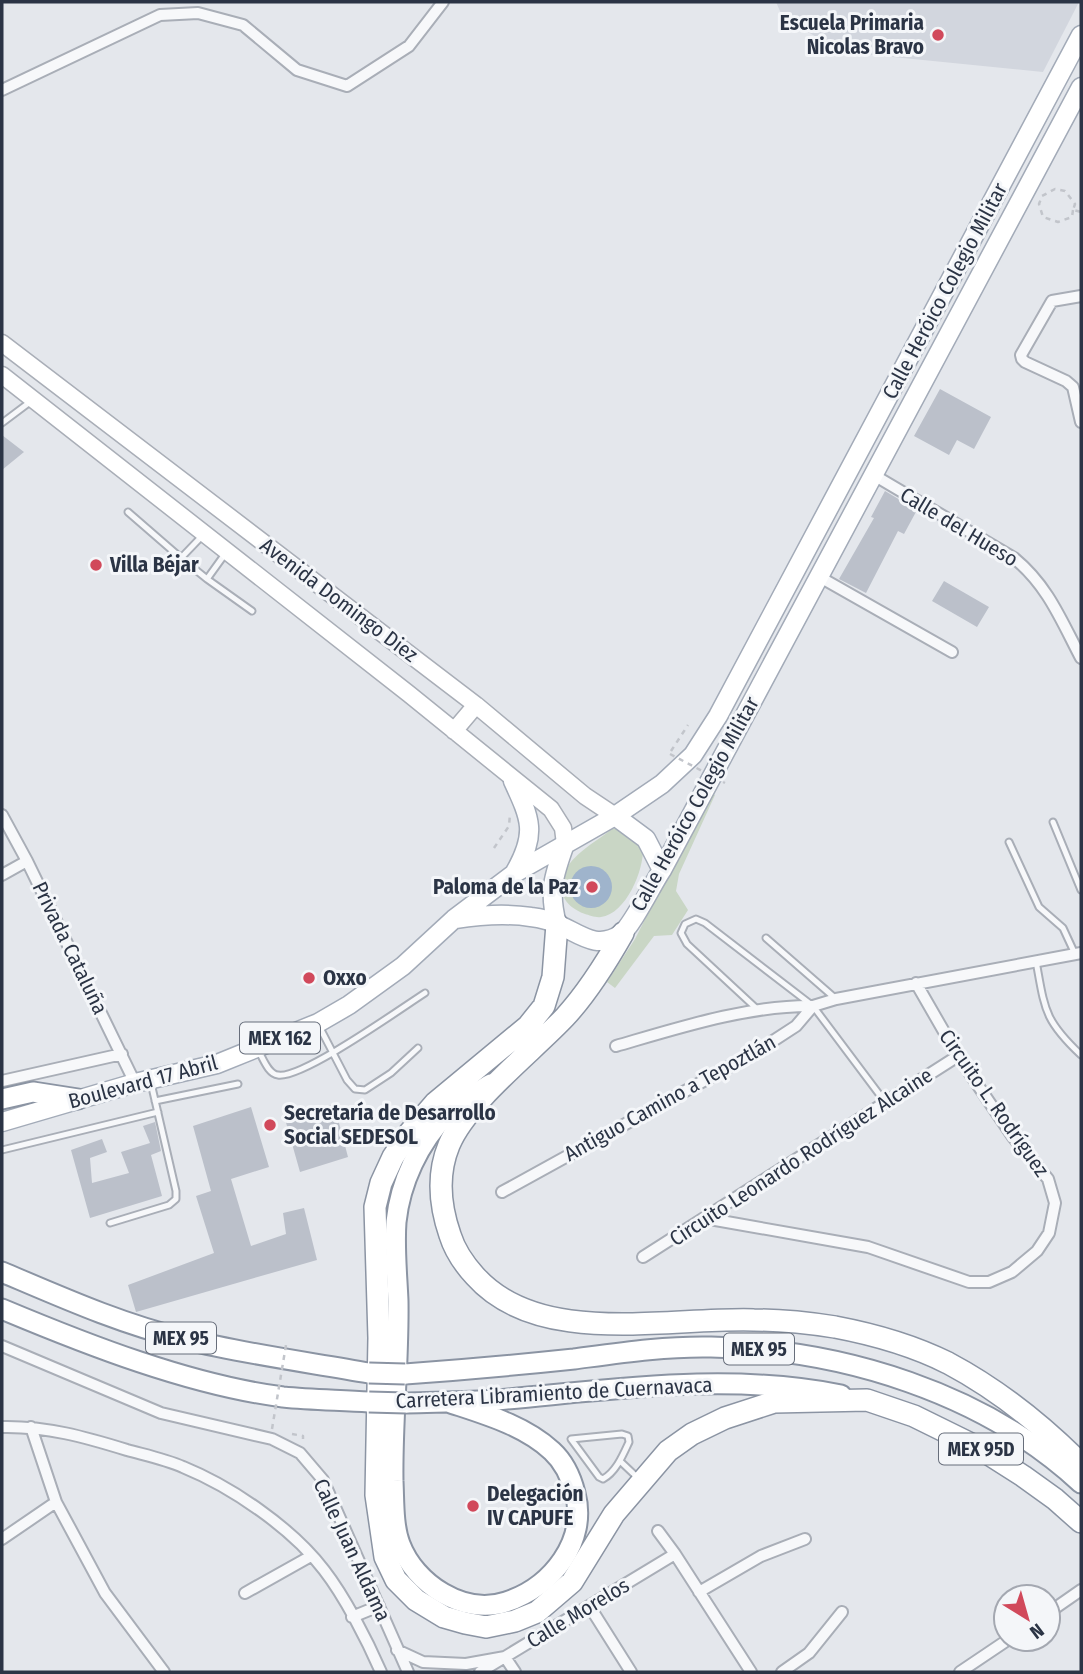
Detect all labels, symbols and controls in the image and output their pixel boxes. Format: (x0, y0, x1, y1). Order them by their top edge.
place label: Escuela Primaria Nicolas Bravo (780, 10, 924, 60)
marker: Escuela Primaria Nicolas Bravo (930, 27, 946, 43)
street label: Calle Heróico Colegio Militar (877, 178, 1013, 404)
street label: Calle del Hueso (895, 482, 1023, 572)
street label: Avenida Domingo Diez (255, 532, 423, 668)
place label: Villa Béjar (109, 552, 199, 578)
marker: Villa Béjar (88, 557, 104, 573)
street label: Calle Heróico Colegio Militar (625, 692, 765, 916)
place label: Paloma de la Paz (433, 874, 578, 900)
street label: Privada Cataluña (27, 877, 113, 1019)
marker: Paloma de la Paz (584, 879, 600, 895)
place label: Oxxo (323, 965, 367, 991)
marker: Oxxo (301, 970, 317, 986)
road number: MEX 162 (240, 1022, 320, 1054)
street label: Circuito L. Rodríguez (933, 1024, 1055, 1182)
street label: Antiguo Camino a Tepoztlán (560, 1029, 780, 1167)
street label: Boulevard 17 Abril (65, 1049, 221, 1114)
street label: Circuito Leonardo Rodríguez Alcaine (665, 1062, 937, 1252)
place label: Secretaría de Desarrollo Social SEDESOL (284, 1100, 496, 1150)
marker: Secretaría de Desarrollo Social SEDESOL (262, 1117, 278, 1133)
road number: MEX 95 (146, 1322, 216, 1354)
road number: MEX 95 (724, 1334, 794, 1364)
street label: Carretera Libramiento de Cuernavaca (395, 1372, 713, 1414)
road number: MEX 95D (939, 1434, 1023, 1464)
street label: Calle Juan Aldama (308, 1475, 396, 1625)
place label: Delegación IV CAPUFE (487, 1481, 584, 1531)
marker: Delegación IV CAPUFE (465, 1498, 481, 1514)
street label: Calle Morelos (522, 1572, 634, 1654)
north arrow (992, 1583, 1062, 1653)
text: N (1025, 1619, 1048, 1644)

